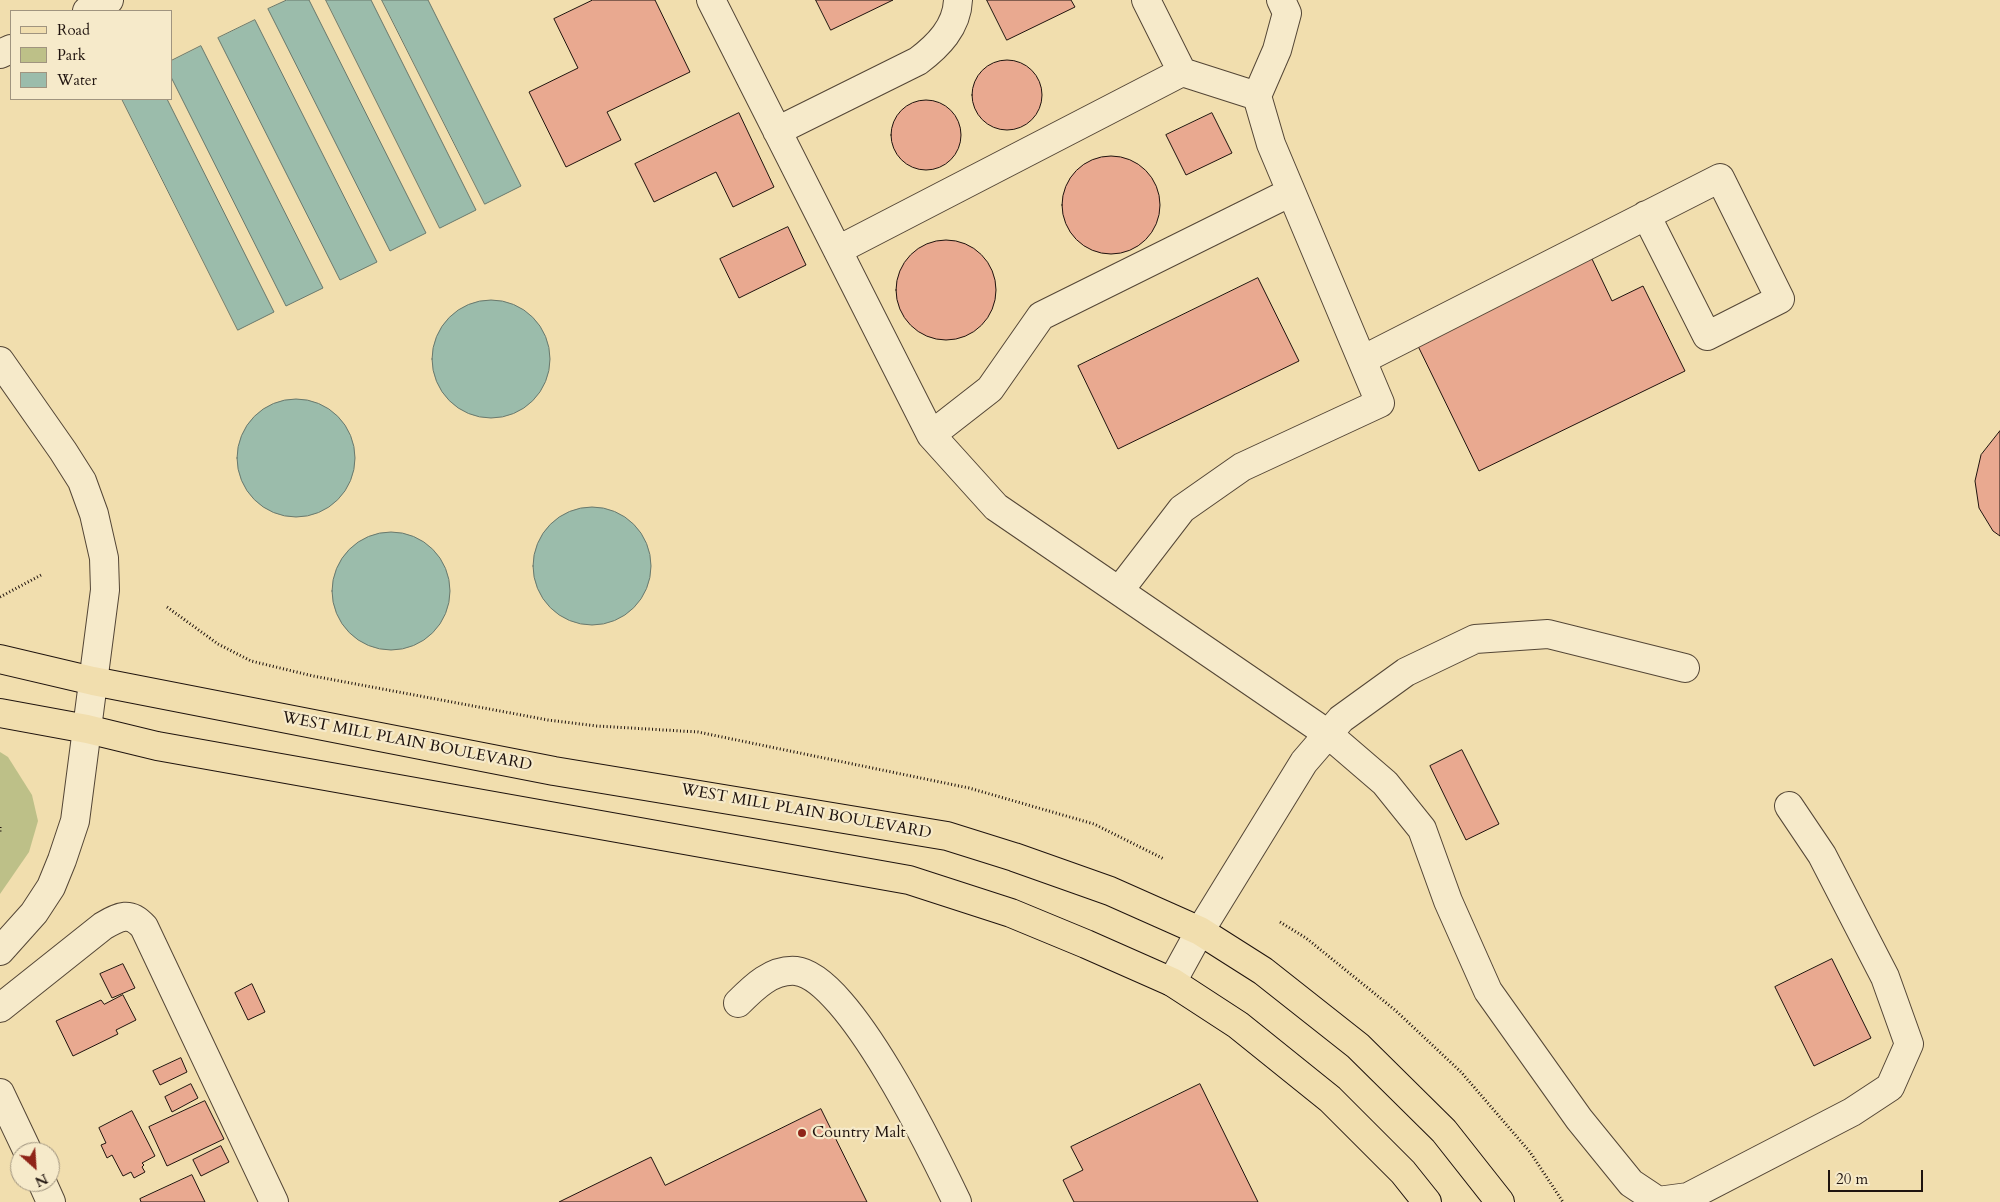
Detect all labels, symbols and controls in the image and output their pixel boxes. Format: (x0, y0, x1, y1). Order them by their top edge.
legend (10, 10, 172, 100)
text: Road (57, 20, 90, 40)
text: Park (57, 45, 86, 65)
text: Water (57, 70, 97, 90)
street label: WEST MILL PLAIN BOULEVARD (280, 708, 534, 776)
street label: WEST MILL PLAIN BOULEVARD (679, 780, 933, 844)
place label: Country Malt (812, 1123, 906, 1143)
marker: Country Malt (796, 1127, 808, 1139)
north arrow (10, 1142, 60, 1192)
scale bar (1830, 1160, 1925, 1192)
text: N (32, 1169, 51, 1191)
text: 20 m (1836, 1169, 1868, 1189)

